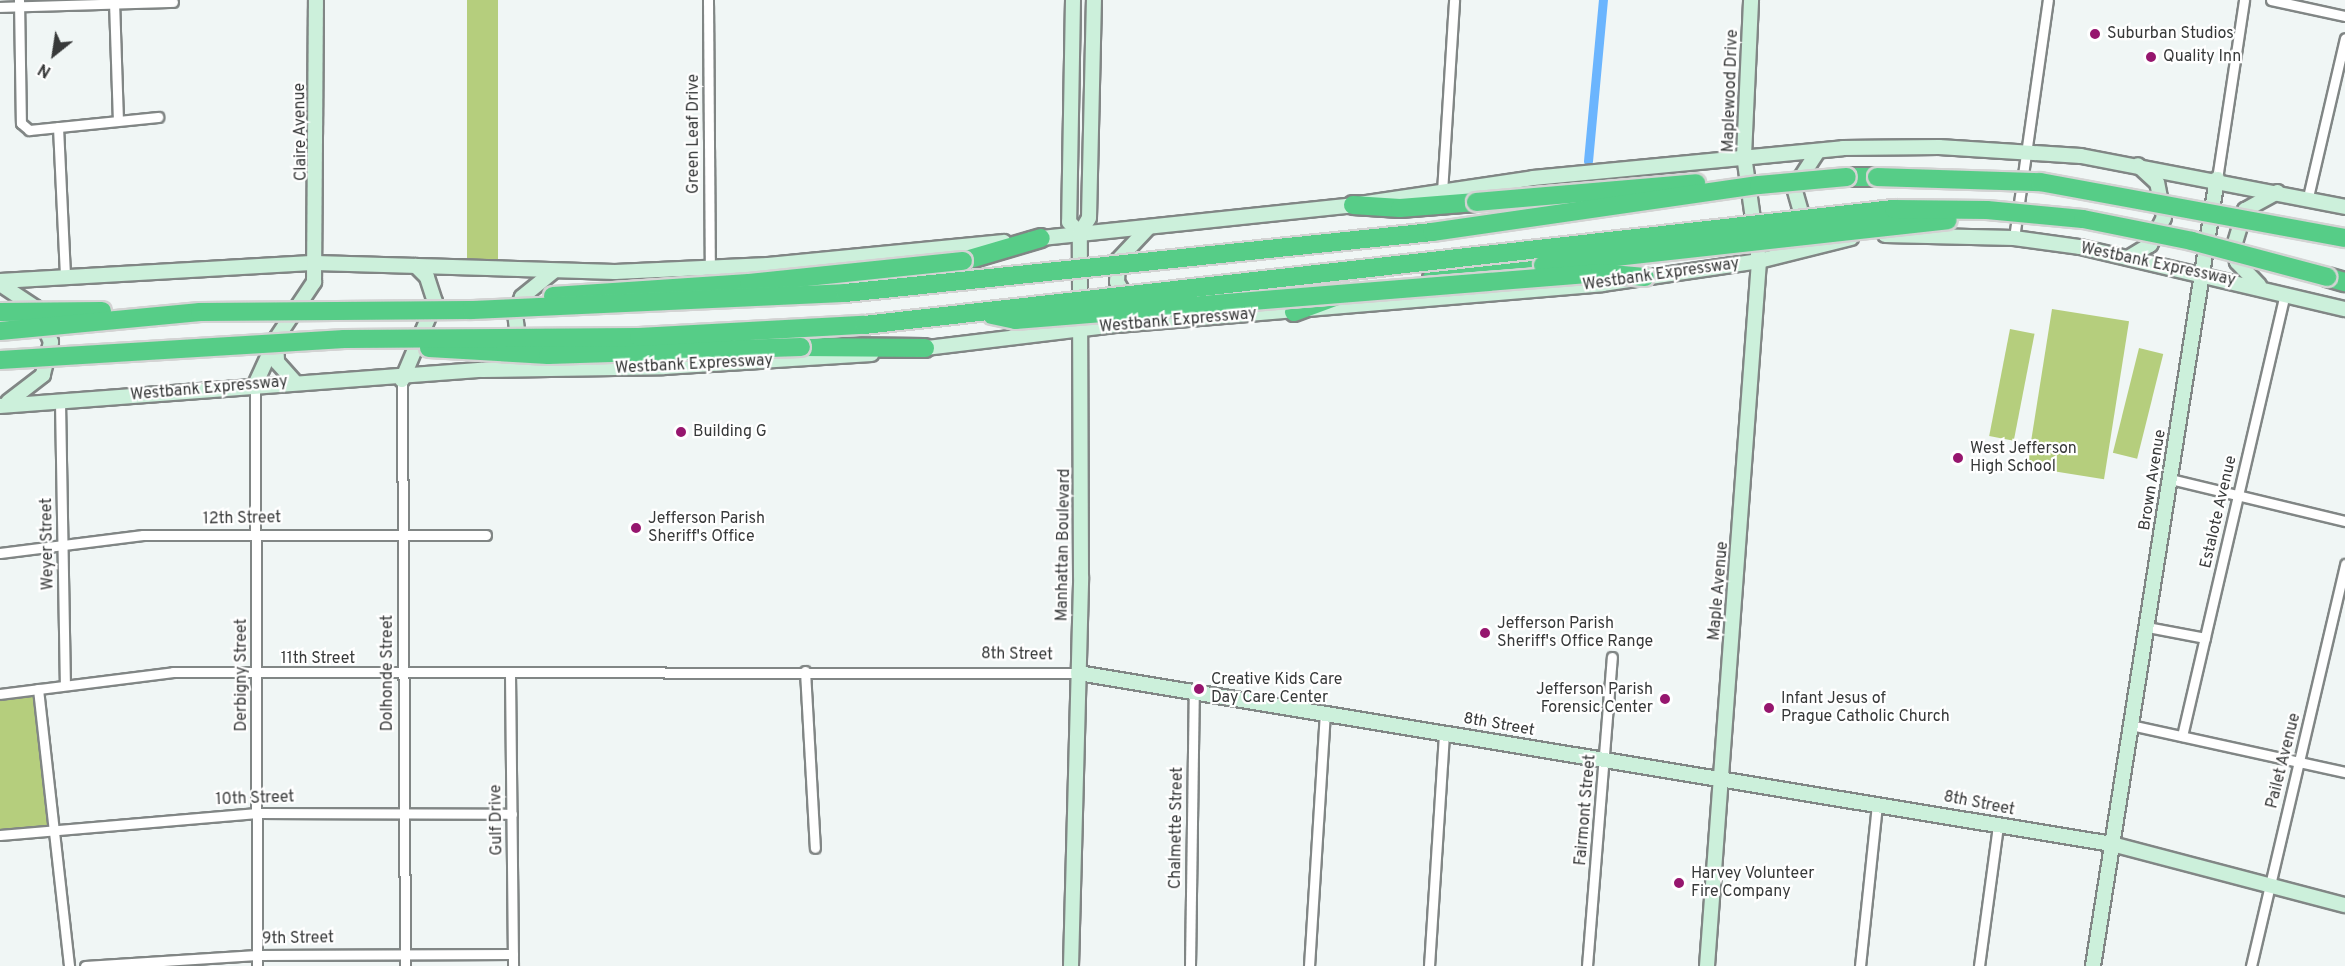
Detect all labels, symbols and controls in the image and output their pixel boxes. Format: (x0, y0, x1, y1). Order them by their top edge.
north arrow (24, 24, 84, 84)
place label: Suburban Studios (2107, 24, 2234, 44)
marker: Suburban Studios (2088, 27, 2102, 41)
street label: Maplewood Drive (1719, 29, 1743, 153)
place label: Quality Inn (2163, 47, 2241, 67)
marker: Quality Inn (2144, 50, 2158, 64)
text: N (35, 58, 55, 81)
street label: Green Leaf Drive (684, 74, 704, 194)
street label: Claire Avenue (291, 82, 311, 182)
street label: Westbank Expressway (2079, 239, 2237, 291)
street label: Westbank Expressway (1581, 255, 1741, 295)
street label: Westbank Expressway (1099, 305, 1257, 337)
street label: Westbank Expressway (615, 351, 773, 379)
street label: Westbank Expressway (130, 373, 288, 405)
place label: Building G (693, 422, 767, 442)
marker: Building G (674, 425, 688, 439)
street label: Brown Avenue (2135, 428, 2171, 532)
place label: West Jefferson High School (1970, 439, 2077, 477)
marker: West Jefferson High School (1951, 451, 1965, 465)
street label: Estalote Avenue (2197, 453, 2241, 571)
street label: Manhattan Boulevard (1053, 468, 1075, 622)
street label: Weyer Street (38, 498, 58, 590)
street label: 12th Street (203, 509, 281, 529)
place label: Jefferson Parish Sheriff's Office (648, 509, 765, 547)
marker: Jefferson Parish Sheriff's Office (629, 521, 643, 535)
street label: Maple Avenue (1705, 540, 1733, 642)
place label: Jefferson Parish Sheriff's Office Range (1497, 614, 1653, 652)
street label: Dolhonde Street (378, 615, 398, 731)
street label: Derbigny Street (232, 618, 252, 732)
marker: Jefferson Parish Sheriff's Office Range (1478, 626, 1492, 640)
street label: 8th Street (981, 645, 1053, 665)
street label: 11th Street (281, 649, 355, 669)
place label: Creative Kids Care Day Care Center (1211, 670, 1342, 708)
place label: Jefferson Parish Forensic Center (1536, 680, 1653, 718)
marker: Creative Kids Care Day Care Center (1192, 682, 1206, 696)
place label: Infant Jesus of Prague Catholic Church (1781, 689, 1950, 727)
marker: Jefferson Parish Forensic Center (1658, 692, 1672, 706)
marker: Infant Jesus of Prague Catholic Church (1762, 701, 1776, 715)
street label: 8th Street (1462, 709, 1536, 741)
street label: Pailet Avenue (2263, 711, 2305, 811)
street label: Fairmont Street (1572, 754, 1600, 866)
street label: Chalmette Street (1166, 767, 1188, 889)
street label: Gulf Drive (487, 784, 507, 856)
street label: 10th Street (215, 788, 295, 810)
street label: 8th Street (1942, 788, 2016, 820)
place label: Harvey Volunteer Fire Company (1691, 864, 1815, 902)
marker: Harvey Volunteer Fire Company (1672, 876, 1686, 890)
street label: 9th Street (262, 929, 334, 949)

